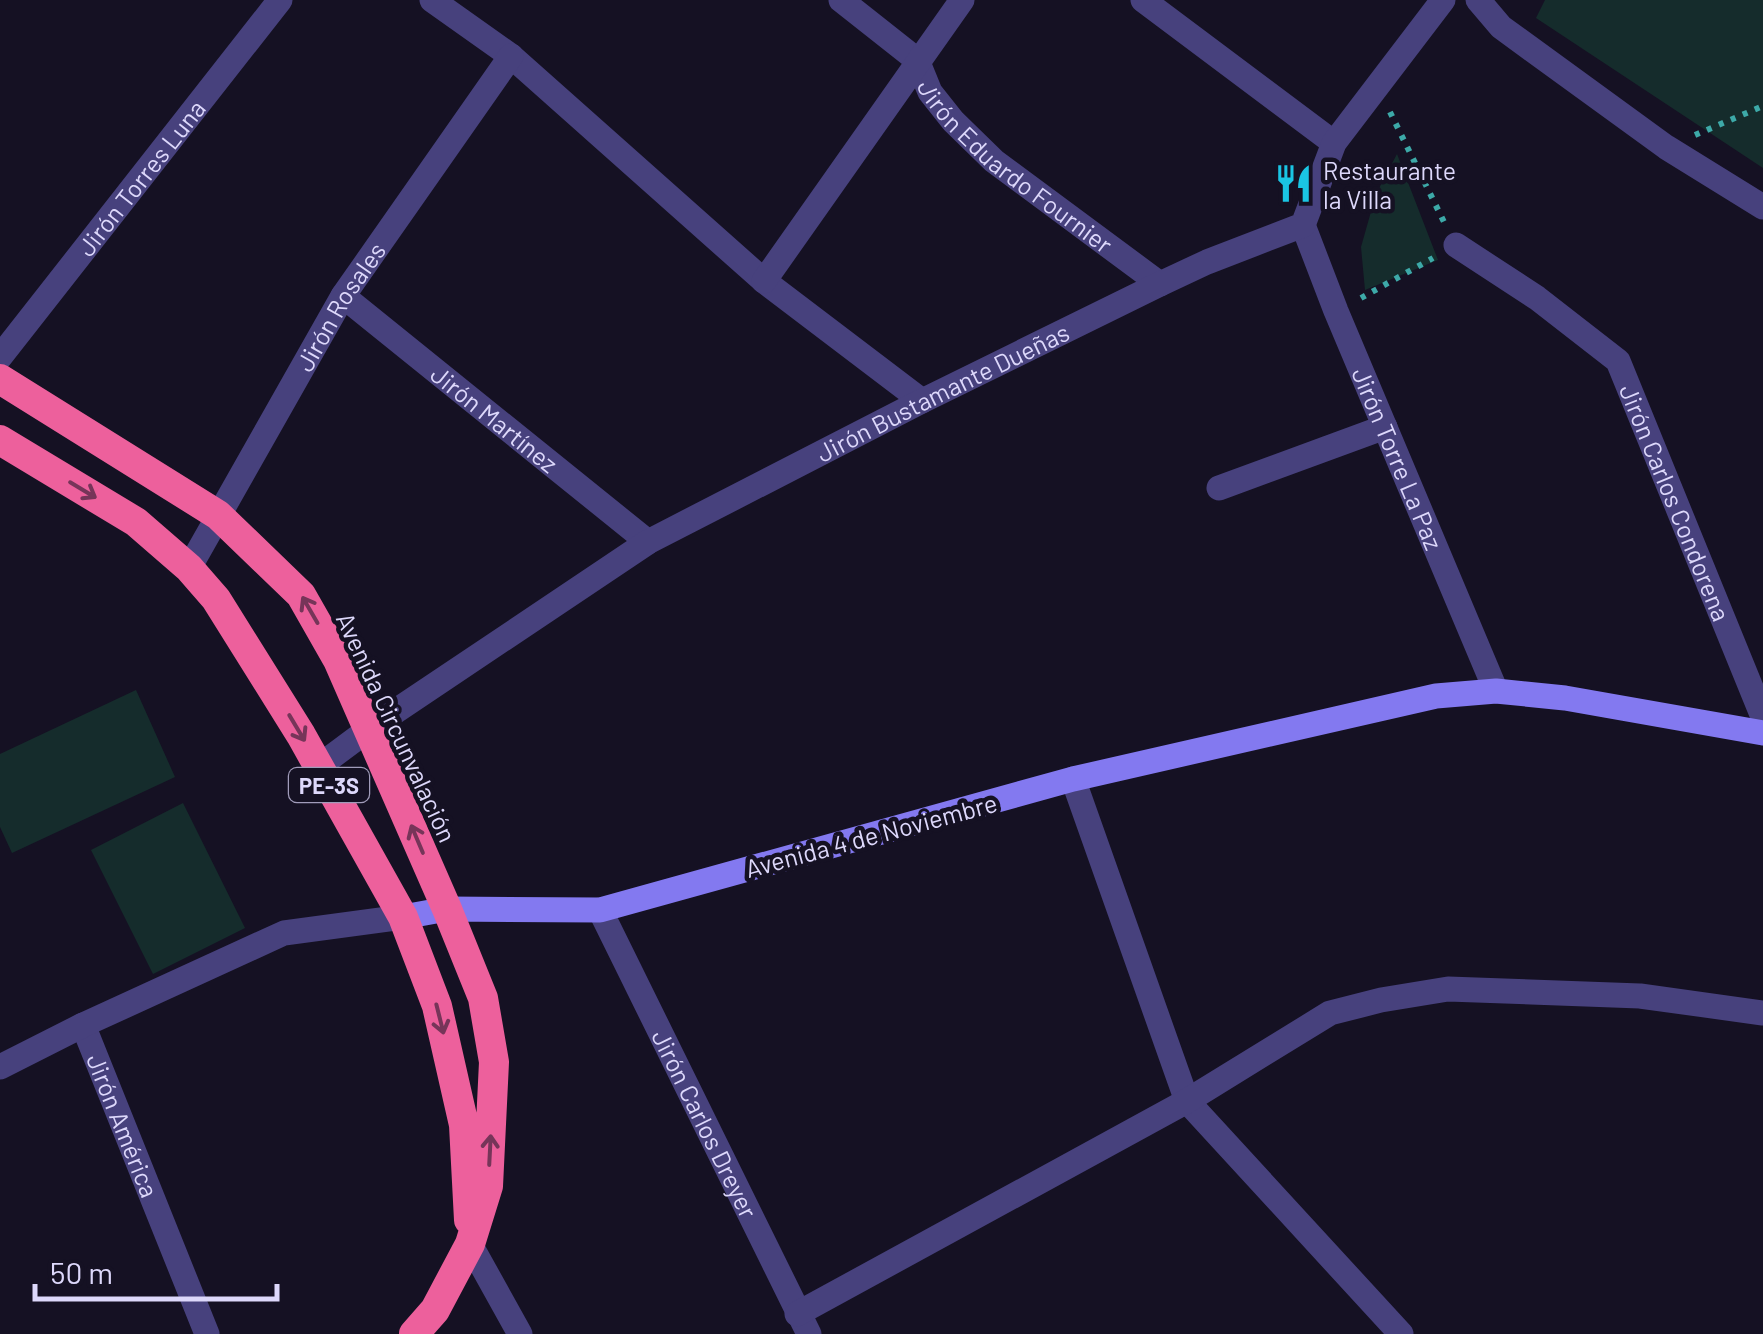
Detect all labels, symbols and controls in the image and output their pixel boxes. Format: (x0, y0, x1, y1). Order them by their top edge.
street label: Jirón Eduardo Fournier (912, 76, 1119, 259)
street label: Jirón Torres Luna (70, 94, 211, 262)
place label: Restaurante la Villa (1323, 155, 1456, 214)
restaurant icon: Restaurante la Villa (1272, 163, 1314, 205)
street label: Jirón Rosales (289, 236, 391, 376)
street label: Jirón Bustamante Dueñas (811, 316, 1074, 468)
street label: Jirón Martínez (425, 358, 564, 478)
street label: Jirón Torre La Paz (1346, 363, 1450, 554)
street label: Jirón Carlos Condorena (1614, 379, 1737, 625)
one-way arrow (68, 480, 97, 500)
one-way arrow (299, 596, 319, 625)
street label: Avenida Circunvalación (331, 607, 463, 847)
one-way arrow (287, 713, 307, 742)
road number: PE-3S (289, 768, 369, 802)
street label: Avenida 4 de Noviembre (742, 787, 1000, 883)
one-way arrow (407, 824, 425, 855)
one-way arrow (431, 1003, 450, 1034)
street label: Jirón Carlos Dreyer (646, 1024, 764, 1223)
street label: Jirón América (81, 1049, 165, 1201)
one-way arrow (481, 1134, 500, 1166)
scale bar (35, 1239, 278, 1301)
text: 50 m (50, 1254, 113, 1290)

